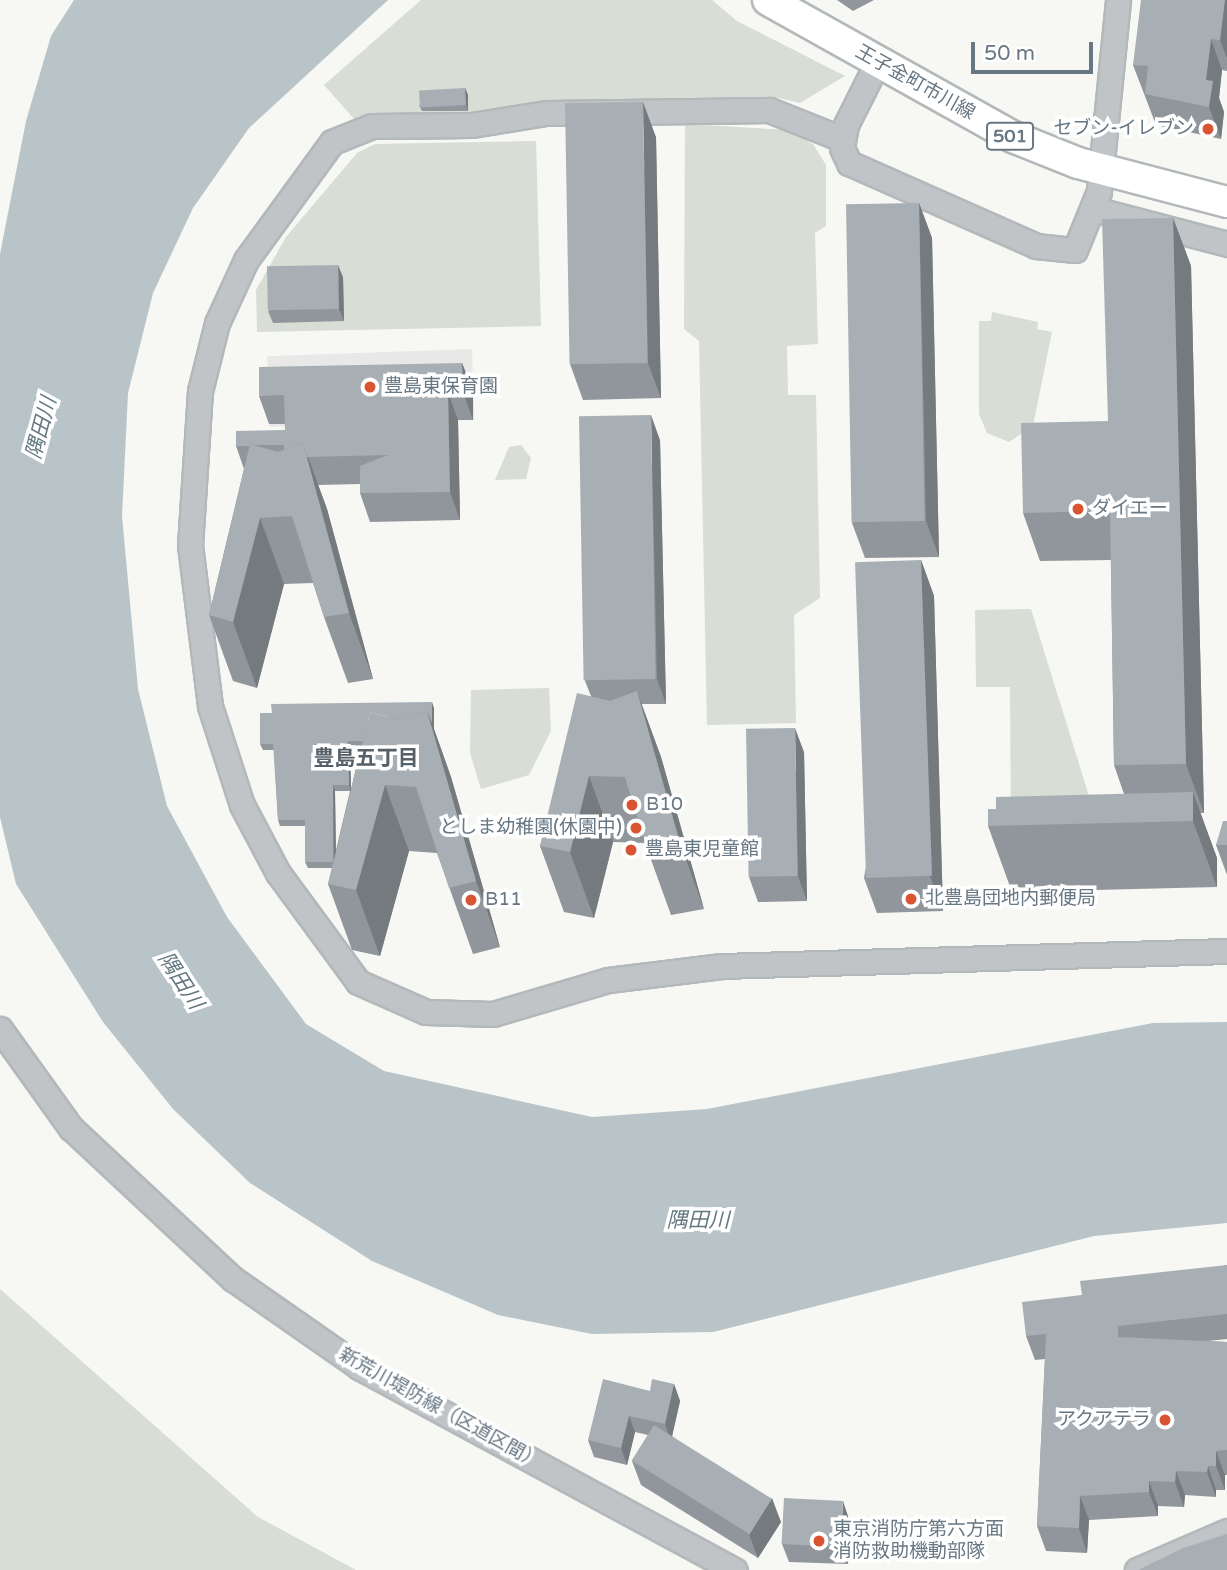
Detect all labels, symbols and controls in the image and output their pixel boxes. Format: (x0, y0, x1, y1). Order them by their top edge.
scale bar (975, 28, 1098, 72)
street label: 王子金町市川線 (851, 41, 979, 125)
text: 50 m (984, 41, 1035, 66)
place label: セブン-イレブン (1053, 118, 1194, 140)
road number: 501 (986, 121, 1034, 150)
marker: セブン-イレブン (1200, 121, 1216, 137)
place label: 豊島東保育園 (384, 376, 498, 398)
marker: 豊島東保育園 (362, 379, 378, 395)
water label: 隅田川 (22, 394, 62, 462)
place label: ダイエー (1092, 498, 1168, 520)
marker: ダイエー (1070, 501, 1086, 517)
district label: 豊島五丁目 (314, 746, 418, 772)
place label: B10 (646, 794, 683, 816)
marker: B10 (624, 797, 640, 813)
place label: としま幼稚園(休園中) (439, 817, 622, 839)
marker: としま幼稚園(休園中) (628, 820, 644, 836)
place label: 豊島東児童館 (645, 839, 759, 861)
marker: 豊島東児童館 (623, 842, 639, 858)
place label: 北豊島団地内郵便局 (925, 888, 1096, 910)
place label: B11 (485, 889, 522, 911)
marker: 北豊島団地内郵便局 (903, 891, 919, 907)
marker: B11 (463, 892, 479, 908)
water label: 隅田川 (152, 948, 208, 1014)
water label: 隅田川 (667, 1208, 729, 1234)
street label: 新荒川堤防線（区道区間） (335, 1344, 545, 1474)
place label: アクアテラ (1056, 1409, 1151, 1431)
marker: アクアテラ (1157, 1412, 1173, 1428)
place label: 東京消防庁第六方面 消防救助機動部隊 (833, 1519, 1004, 1563)
marker: 東京消防庁第六方面 消防救助機動部隊 (811, 1533, 827, 1549)

